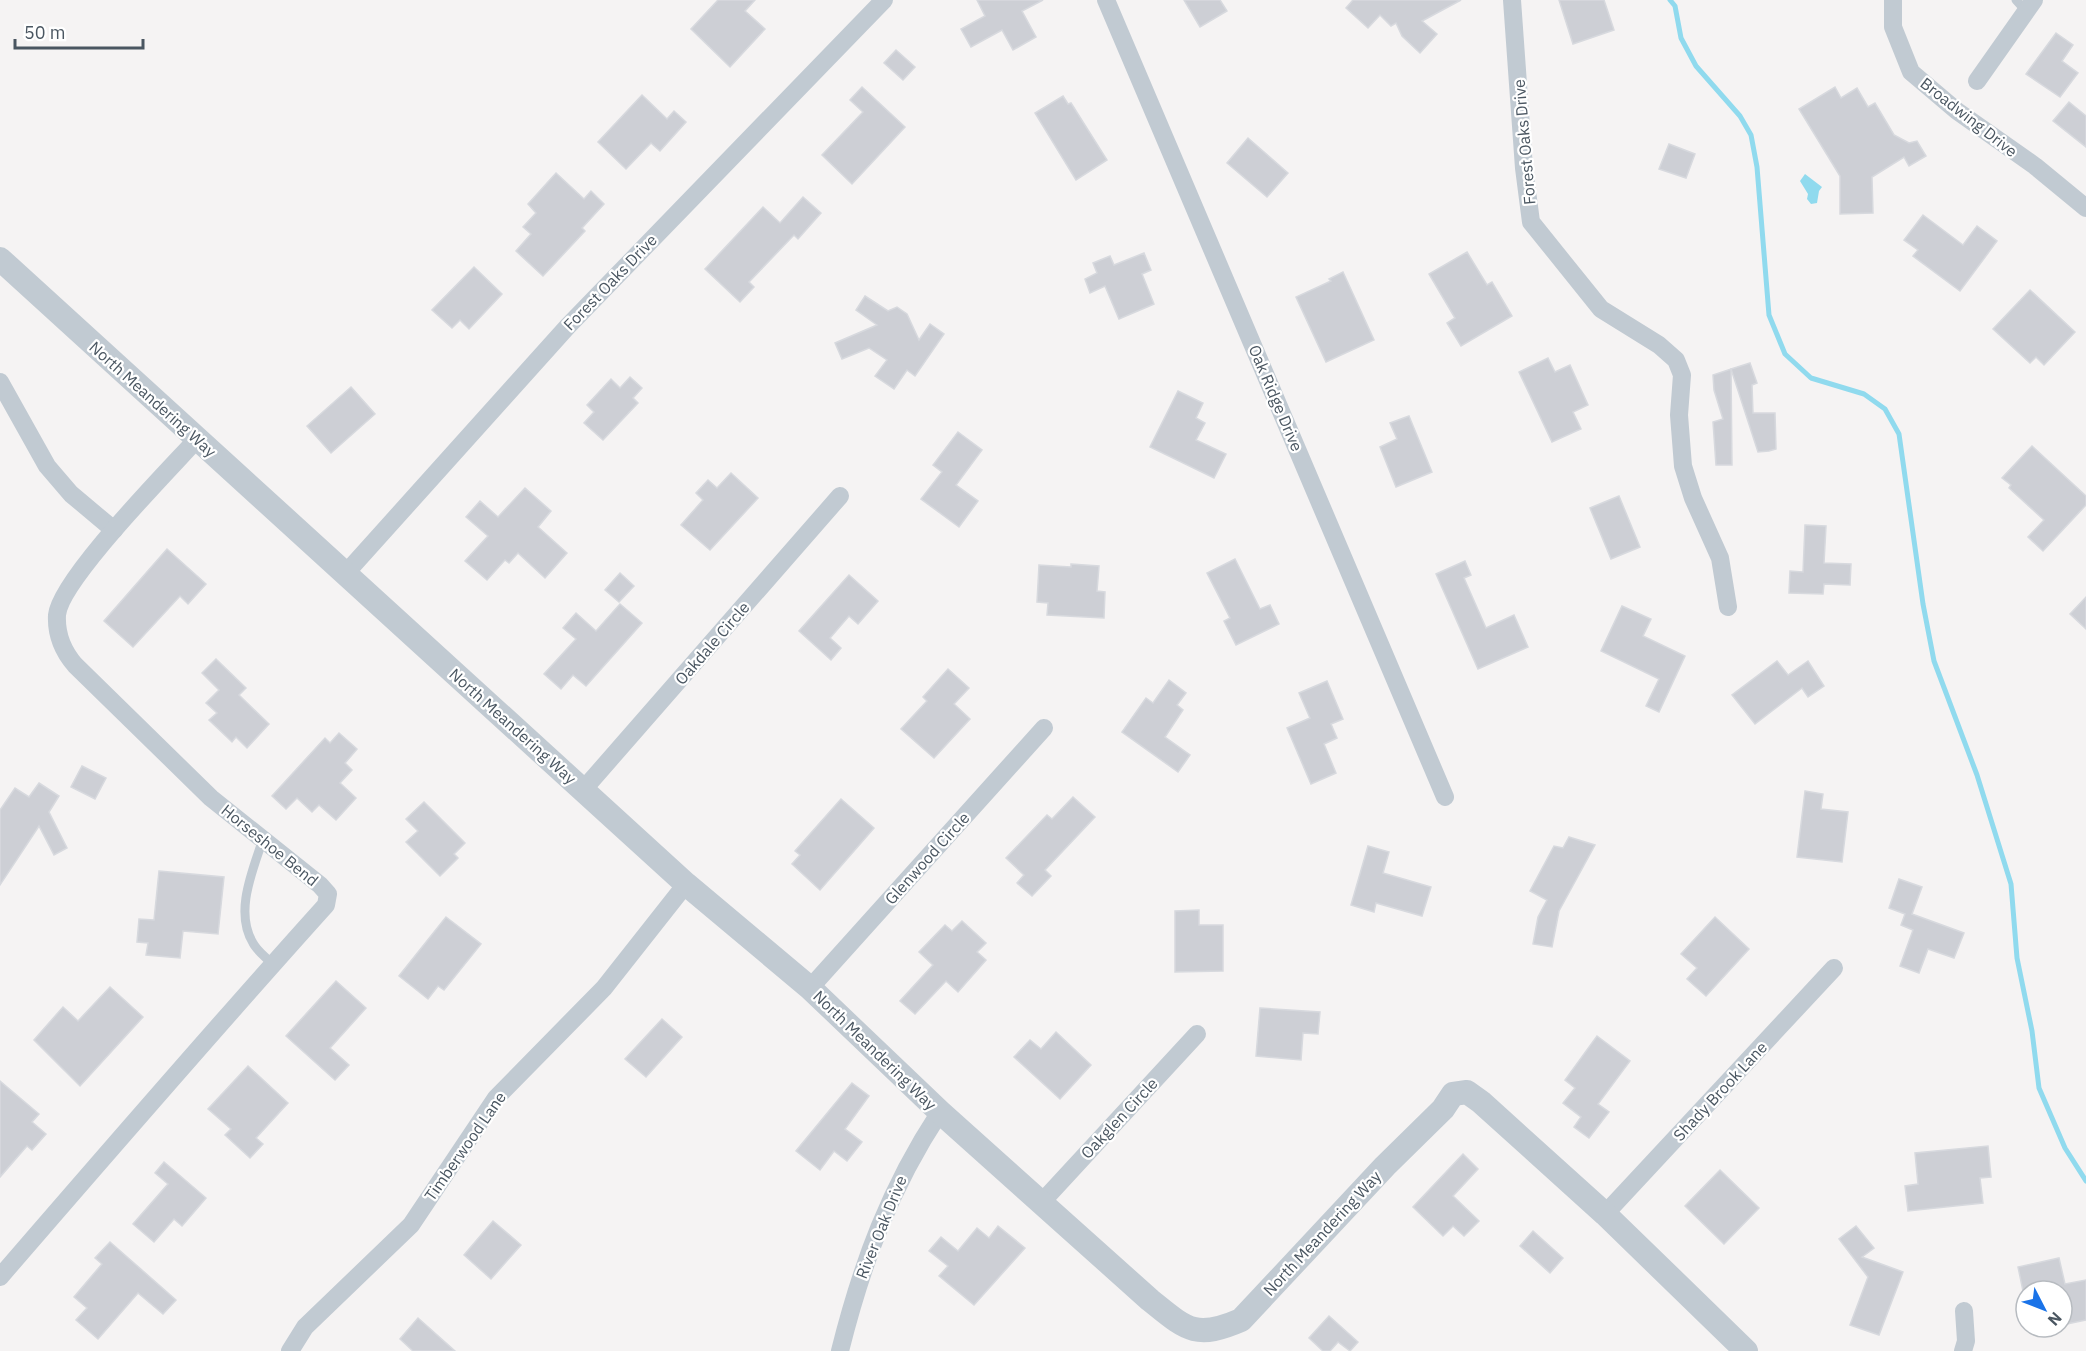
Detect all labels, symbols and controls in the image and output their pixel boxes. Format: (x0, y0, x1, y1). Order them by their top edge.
scale bar (15, 12, 142, 50)
text: 50 m (24, 21, 66, 44)
street label: Broadwing Drive (1916, 73, 2022, 161)
street label: Forest Oaks Drive (1509, 78, 1539, 206)
street label: Forest Oaks Drive (559, 230, 661, 334)
street label: North Meandering Way (85, 337, 221, 461)
street label: Oak Ridge Drive (1245, 342, 1307, 454)
street label: Oakdale Circle (670, 597, 754, 689)
street label: North Meandering Way (445, 664, 581, 788)
street label: Horseshoe Bend (218, 800, 322, 890)
street label: Glenwood Circle (880, 808, 974, 908)
street label: North Meandering Way (809, 986, 941, 1114)
street label: Shady Brook Lane (1669, 1037, 1771, 1145)
street label: Oakglen Circle (1076, 1073, 1162, 1163)
street label: Timberwood Lane (420, 1087, 510, 1204)
street label: North Meandering Way (1259, 1166, 1385, 1300)
street label: River Oak Drive (851, 1172, 911, 1282)
north arrow (2014, 1279, 2074, 1339)
text: N (2044, 1308, 2066, 1330)

